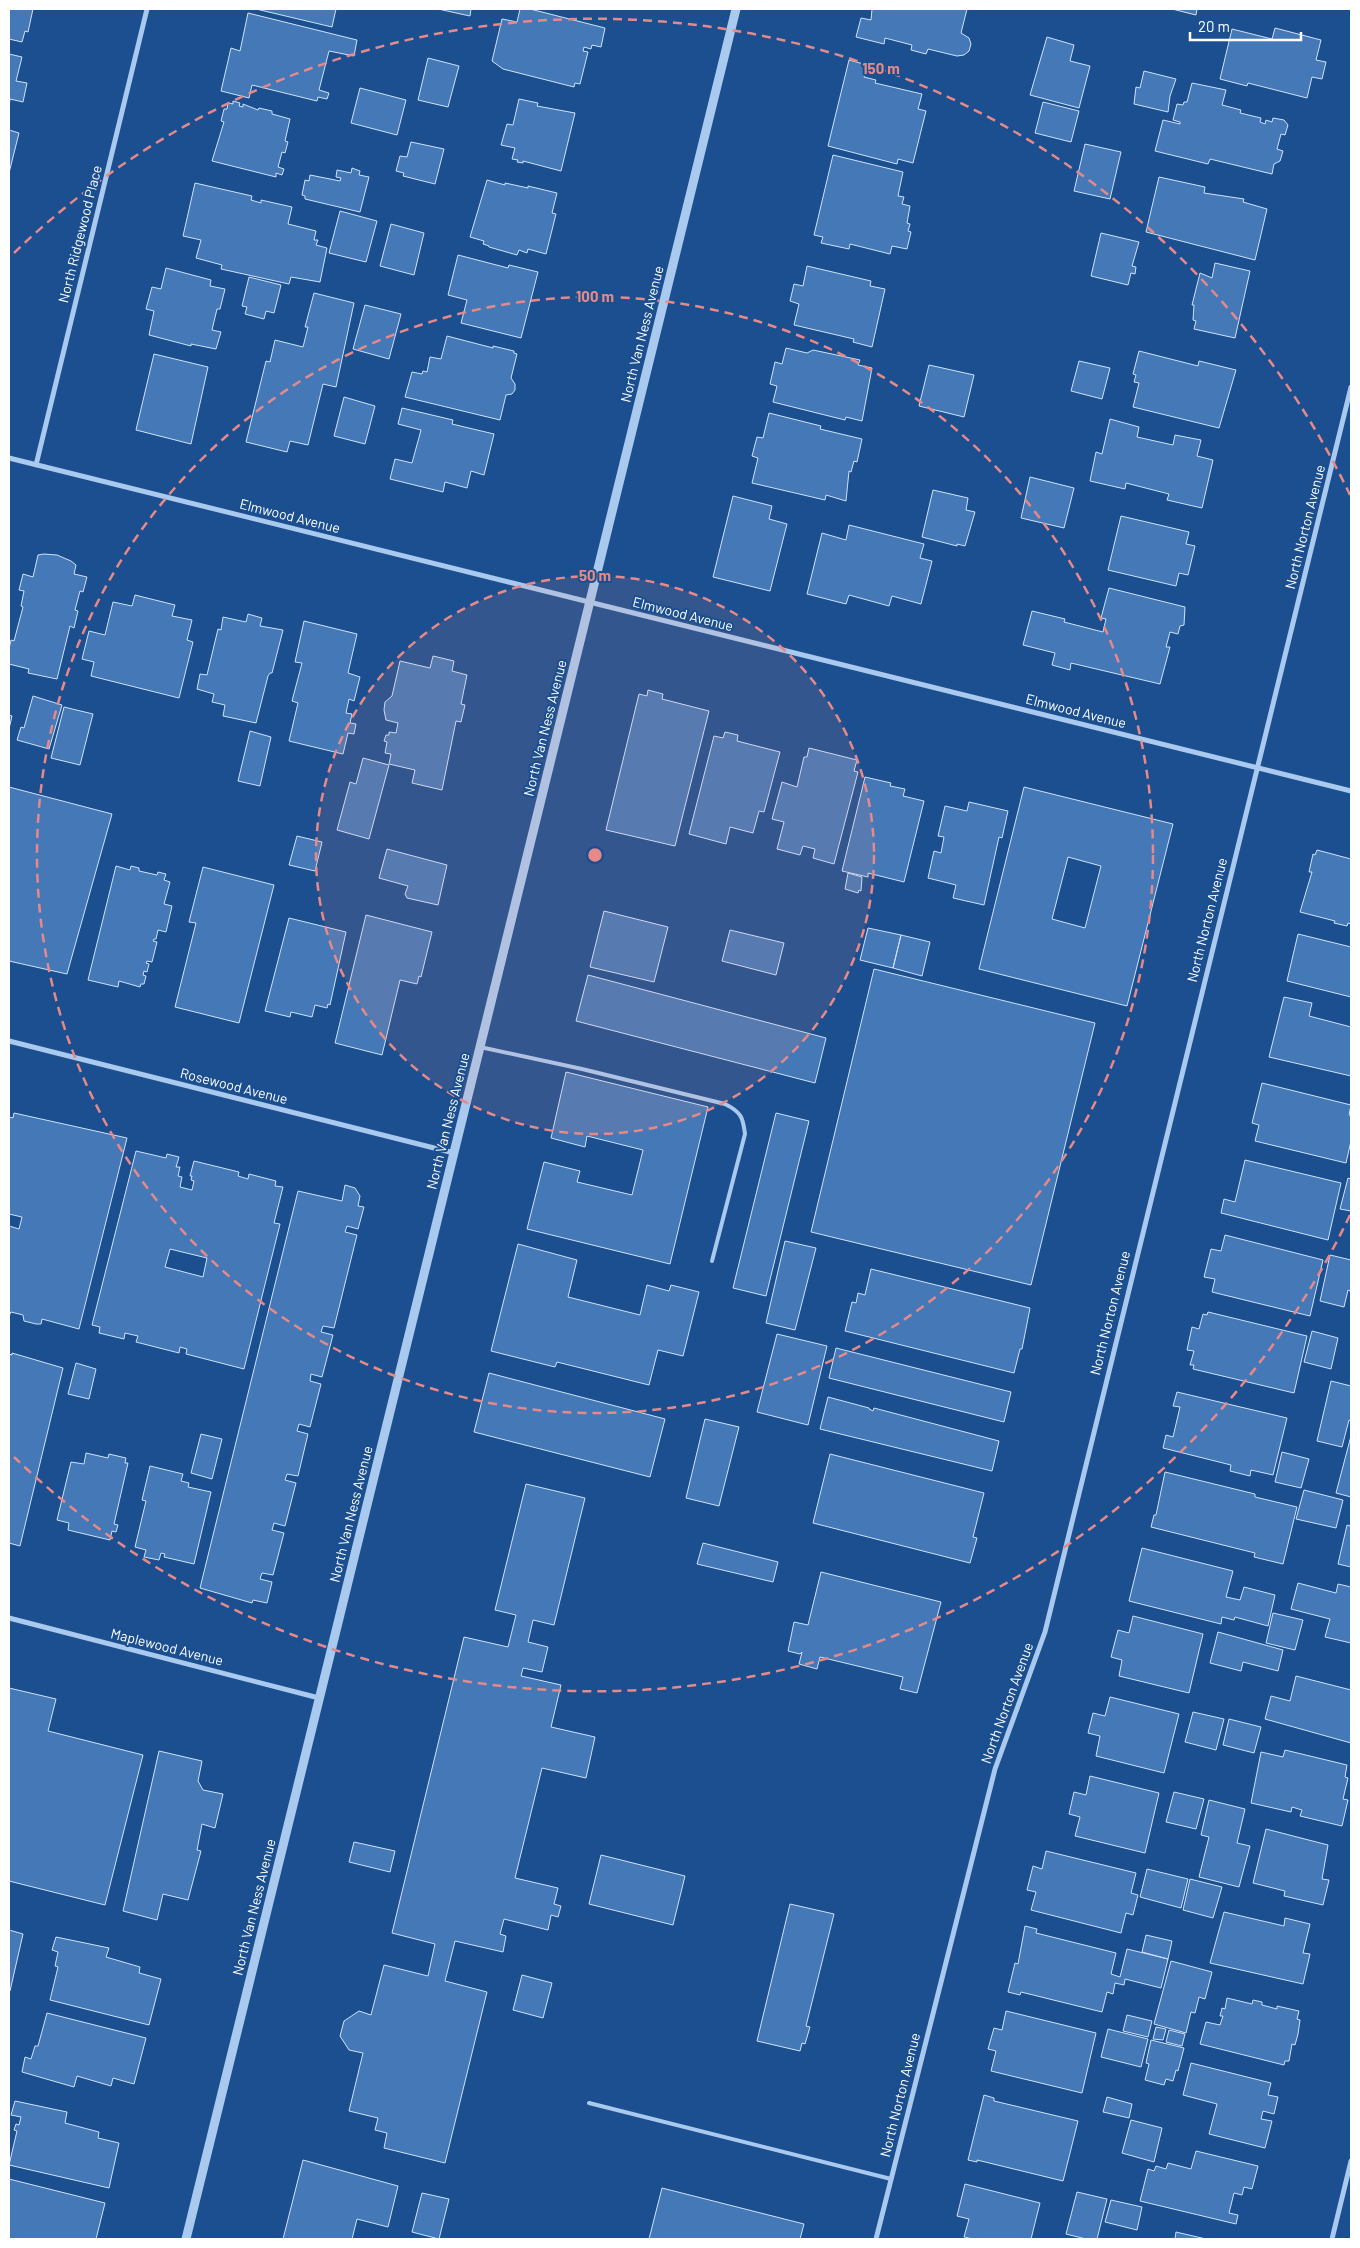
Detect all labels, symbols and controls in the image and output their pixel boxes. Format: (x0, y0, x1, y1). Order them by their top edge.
scale bar (1190, 10, 1301, 42)
text: 20 m (1198, 17, 1230, 35)
text: 150 m (862, 59, 900, 77)
street label: North Ridgewood Place (54, 163, 105, 304)
street label: North Van Ness Avenue (616, 264, 667, 404)
text: 100 m (576, 287, 614, 305)
street label: North Norton Avenue (1281, 463, 1328, 591)
street label: Elmwood Avenue (238, 495, 342, 536)
text: 50 m (579, 566, 611, 584)
street label: Elmwood Avenue (631, 593, 735, 634)
street label: North Van Ness Avenue (519, 658, 570, 798)
street label: Elmwood Avenue (1024, 690, 1128, 731)
centre of rings (586, 846, 604, 864)
street label: North Norton Avenue (1183, 856, 1230, 984)
street label: North Van Ness Avenue (422, 1051, 473, 1191)
street label: Rosewood Avenue (179, 1064, 290, 1107)
street label: North Norton Avenue (1086, 1249, 1133, 1377)
street label: North Van Ness Avenue (325, 1444, 376, 1584)
street label: Maplewood Avenue (109, 1624, 225, 1669)
street label: North Norton Avenue (977, 1640, 1036, 1766)
street label: North Van Ness Avenue (228, 1837, 279, 1977)
street label: North Norton Avenue (876, 2031, 923, 2159)

